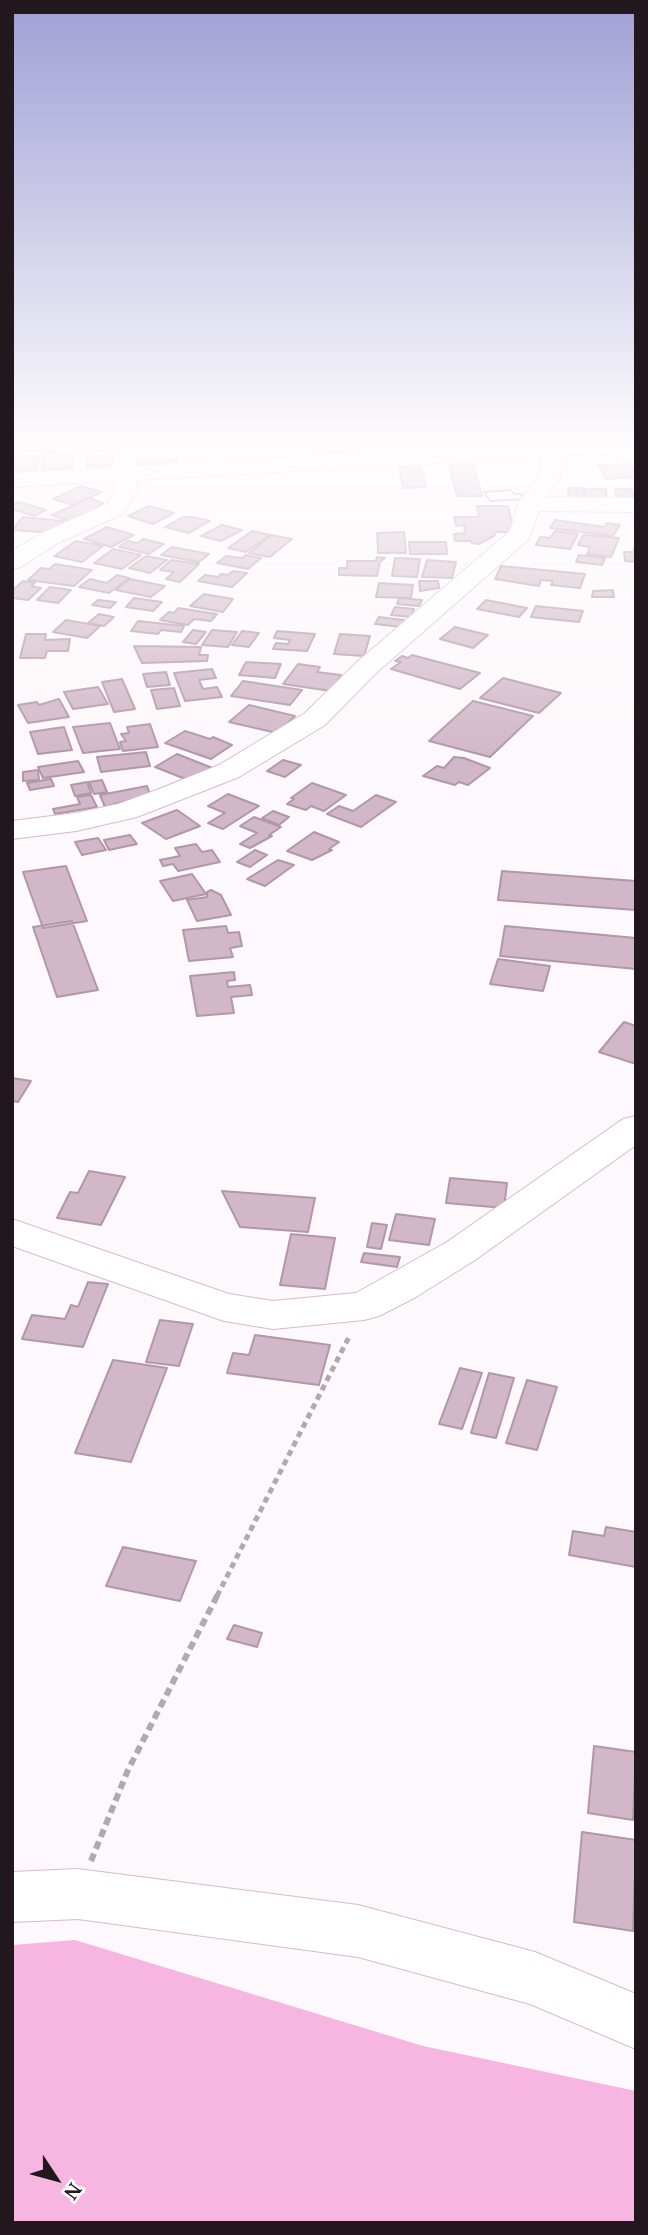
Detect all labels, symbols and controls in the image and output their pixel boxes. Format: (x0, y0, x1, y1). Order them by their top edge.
north arrow (21, 2144, 91, 2214)
text: N (58, 2178, 88, 2205)

